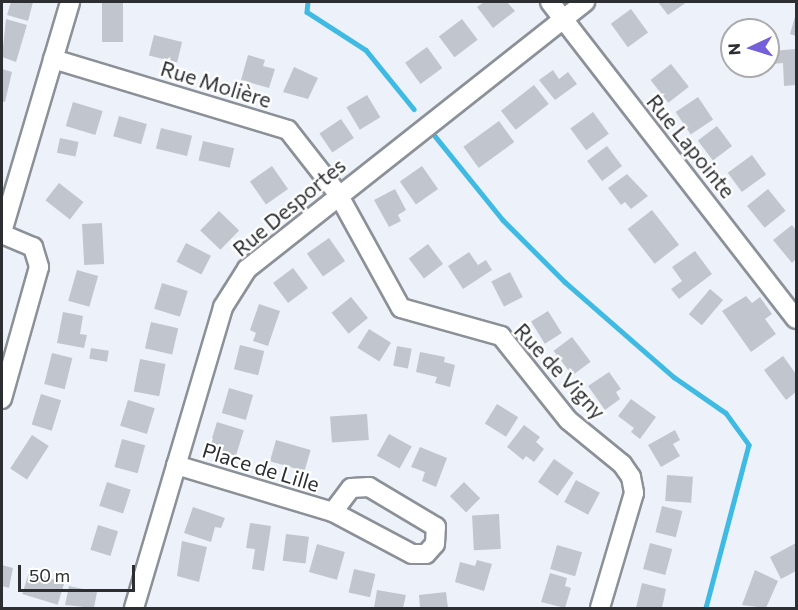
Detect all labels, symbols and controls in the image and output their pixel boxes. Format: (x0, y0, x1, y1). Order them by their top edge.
north arrow (720, 18, 780, 78)
text: N (724, 43, 743, 56)
street label: Rue Molière (158, 55, 274, 113)
street label: Rue Lapointe (642, 89, 740, 203)
street label: Rue Desportes (228, 153, 350, 261)
street label: Rue de Vigny (509, 318, 611, 424)
street label: Place de Lille (199, 437, 323, 497)
scale bar (21, 553, 138, 591)
text: 50 m (29, 564, 70, 586)

